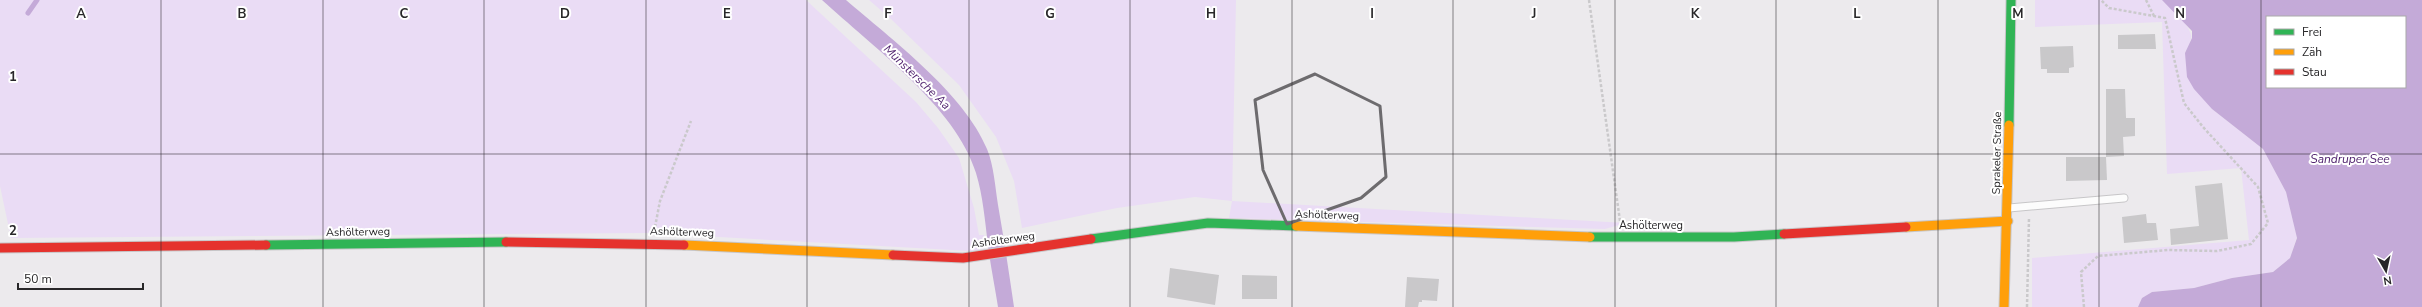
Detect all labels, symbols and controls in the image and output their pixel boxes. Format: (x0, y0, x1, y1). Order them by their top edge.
text: A (76, 5, 86, 23)
text: B (238, 5, 247, 23)
text: C (400, 5, 409, 23)
text: D (560, 5, 570, 23)
text: E (723, 5, 731, 23)
text: F (884, 5, 892, 23)
text: G (1045, 5, 1055, 23)
text: H (1206, 5, 1216, 23)
text: I (1370, 5, 1374, 23)
text: J (1531, 5, 1536, 23)
text: K (1691, 5, 1700, 23)
text: L (1853, 5, 1861, 23)
text: M (2012, 5, 2024, 23)
text: N (2175, 5, 2185, 23)
legend (2266, 16, 2406, 88)
text: Frei (2302, 24, 2322, 40)
water label: Münstersche Aa (880, 41, 954, 113)
text: Zäh (2302, 44, 2322, 60)
text: Stau (2302, 64, 2327, 80)
text: 1 (9, 68, 17, 86)
street label: Sprakeler Straße (1989, 111, 2005, 195)
water label: Sandruper See (2310, 151, 2390, 167)
street label: Ashölterweg (1295, 206, 1359, 224)
street label: Ashölterweg (1619, 218, 1683, 233)
text: 2 (9, 222, 17, 240)
street label: Ashölterweg (650, 223, 714, 241)
street label: Ashölterweg (326, 224, 390, 240)
street label: Ashölterweg (970, 228, 1036, 252)
north arrow (2366, 251, 2406, 291)
scale bar (18, 265, 143, 291)
text: 50 m (24, 271, 52, 287)
text: N (2382, 272, 2393, 288)

